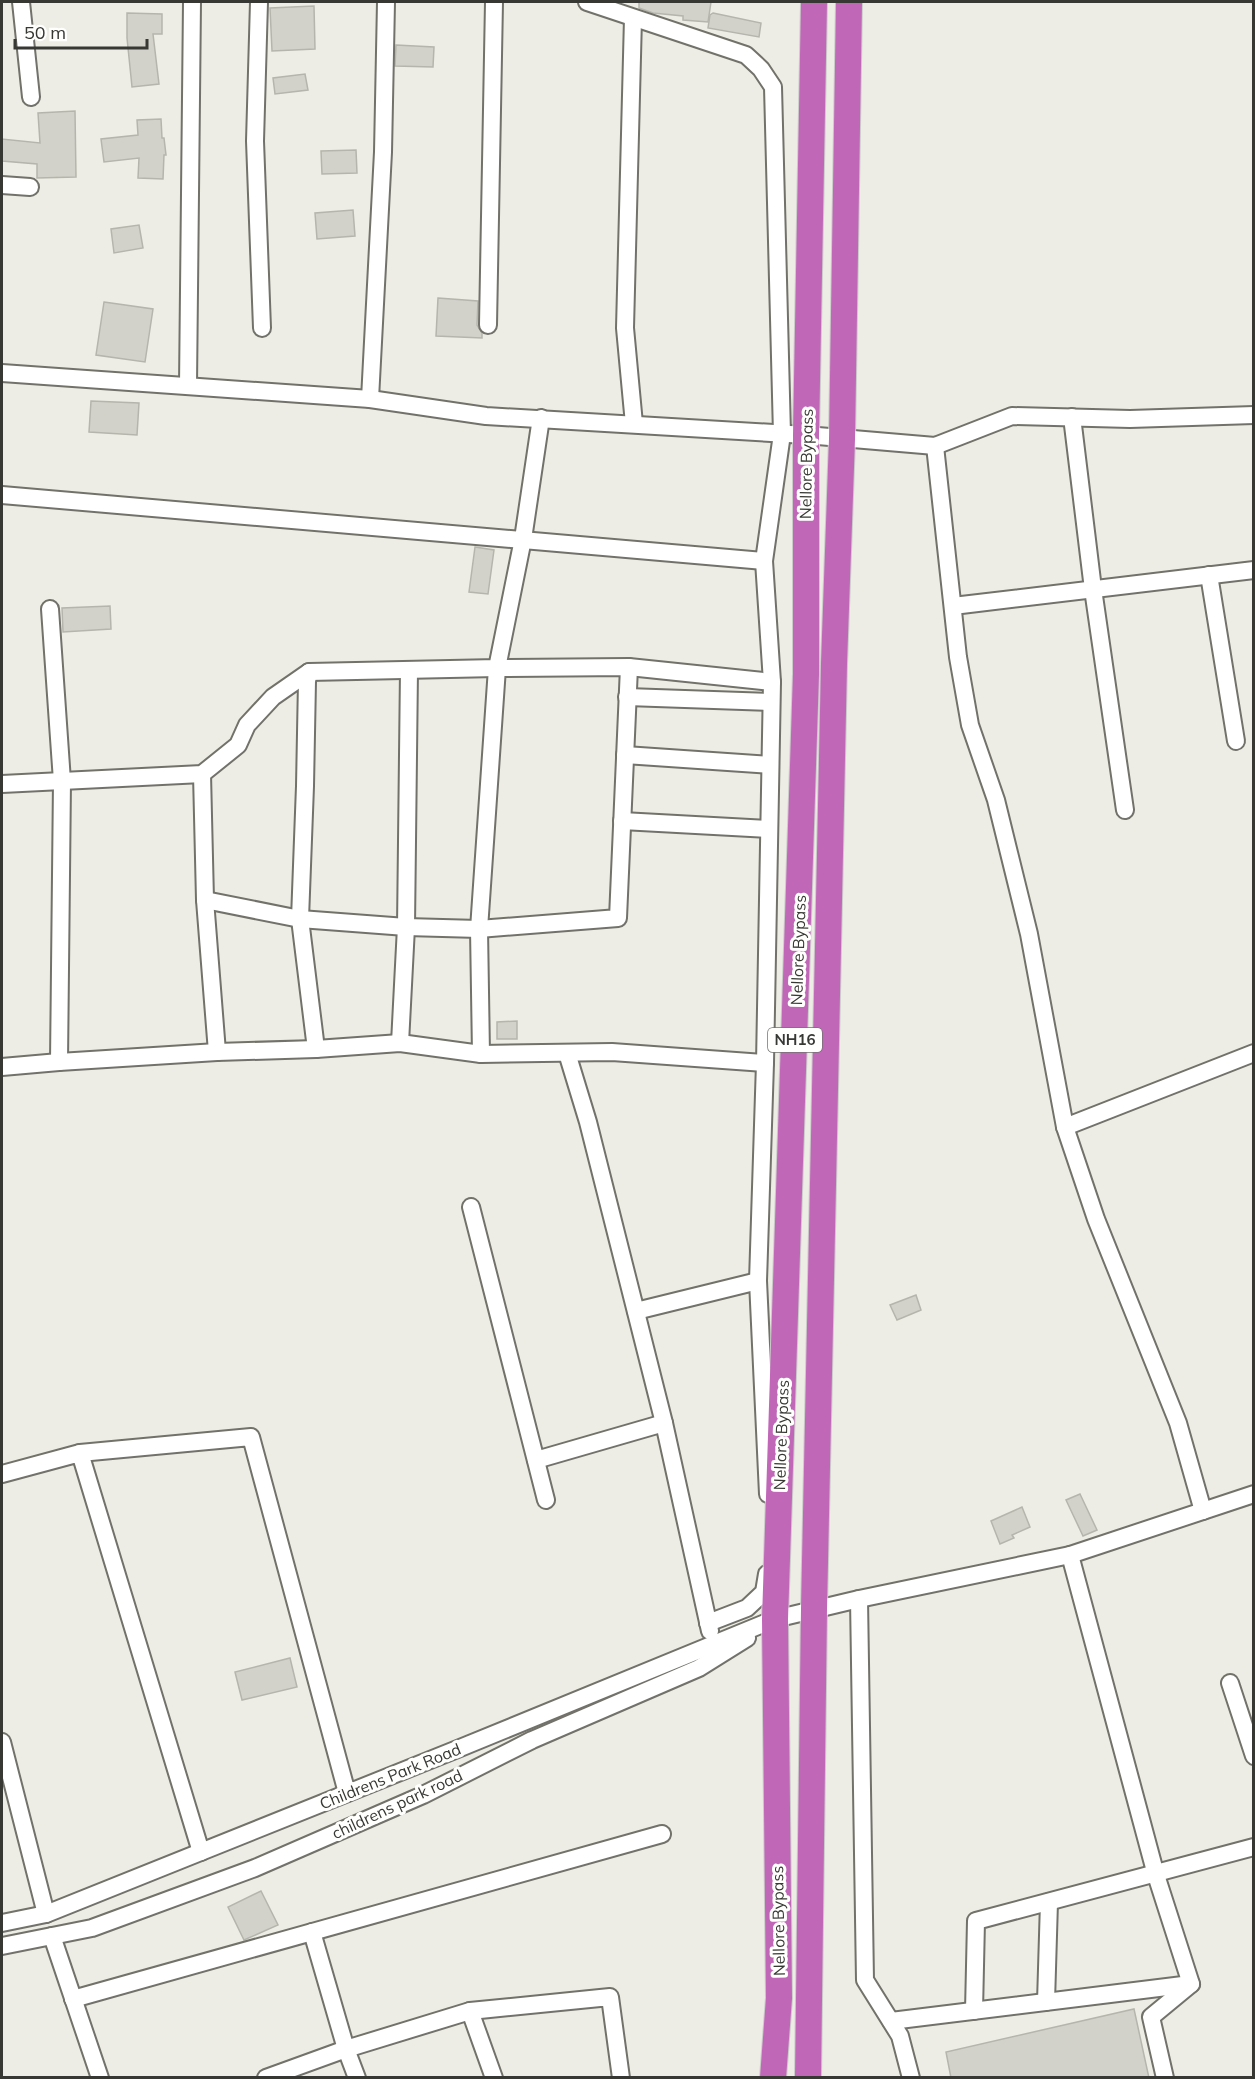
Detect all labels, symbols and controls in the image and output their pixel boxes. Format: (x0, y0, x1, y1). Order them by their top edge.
scale bar (15, 12, 147, 50)
text: 50 m (24, 21, 66, 44)
street label: Nellore Bypass (795, 409, 817, 519)
street label: Nellore Bypass (786, 894, 810, 1006)
road number: NH16 (768, 1028, 822, 1052)
street label: Nellore Bypass (769, 1379, 793, 1491)
street label: Childrens Park Road (316, 1739, 464, 1813)
street label: childrens park road (328, 1765, 466, 1843)
street label: Nellore Bypass (767, 1866, 789, 1976)

